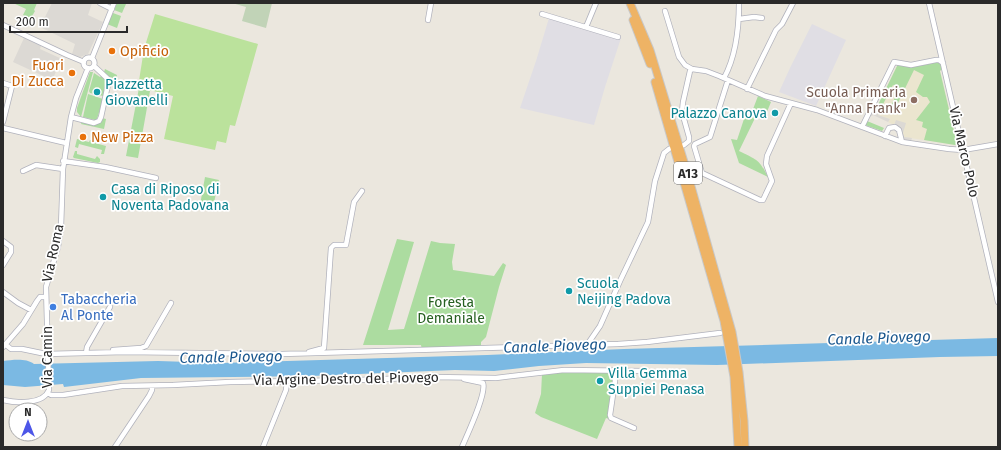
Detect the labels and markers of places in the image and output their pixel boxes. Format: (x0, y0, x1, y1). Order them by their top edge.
place label: Opificio (120, 43, 169, 60)
marker: Opificio (107, 46, 117, 56)
place label: Fuori Di Zucca (12, 57, 64, 90)
marker: Fuori Di Zucca (67, 68, 77, 78)
place label: Piazzetta Giovanelli (105, 76, 168, 109)
place label: Scuola Primaria "Anna Frank" (806, 84, 906, 117)
marker: Piazzetta Giovanelli (92, 87, 102, 97)
marker: Scuola Primaria "Anna Frank" (909, 95, 919, 105)
place label: Palazzo Canova (671, 105, 767, 122)
marker: Palazzo Canova (770, 108, 780, 118)
place label: New Pizza (91, 129, 154, 146)
marker: New Pizza (78, 132, 88, 142)
place label: Casa di Riposo di Noventa Padovana (111, 181, 229, 214)
marker: Casa di Riposo di Noventa Padovana (98, 192, 108, 202)
place label: Scuola Neijing Padova (577, 275, 671, 308)
marker: Scuola Neijing Padova (564, 286, 574, 296)
place label: Tabaccheria Al Ponte (61, 291, 137, 324)
marker: Tabaccheria Al Ponte (48, 302, 58, 312)
place label: Villa Gemma Suppiei Penasa (608, 365, 705, 398)
marker: Villa Gemma Suppiei Penasa (595, 376, 605, 386)

